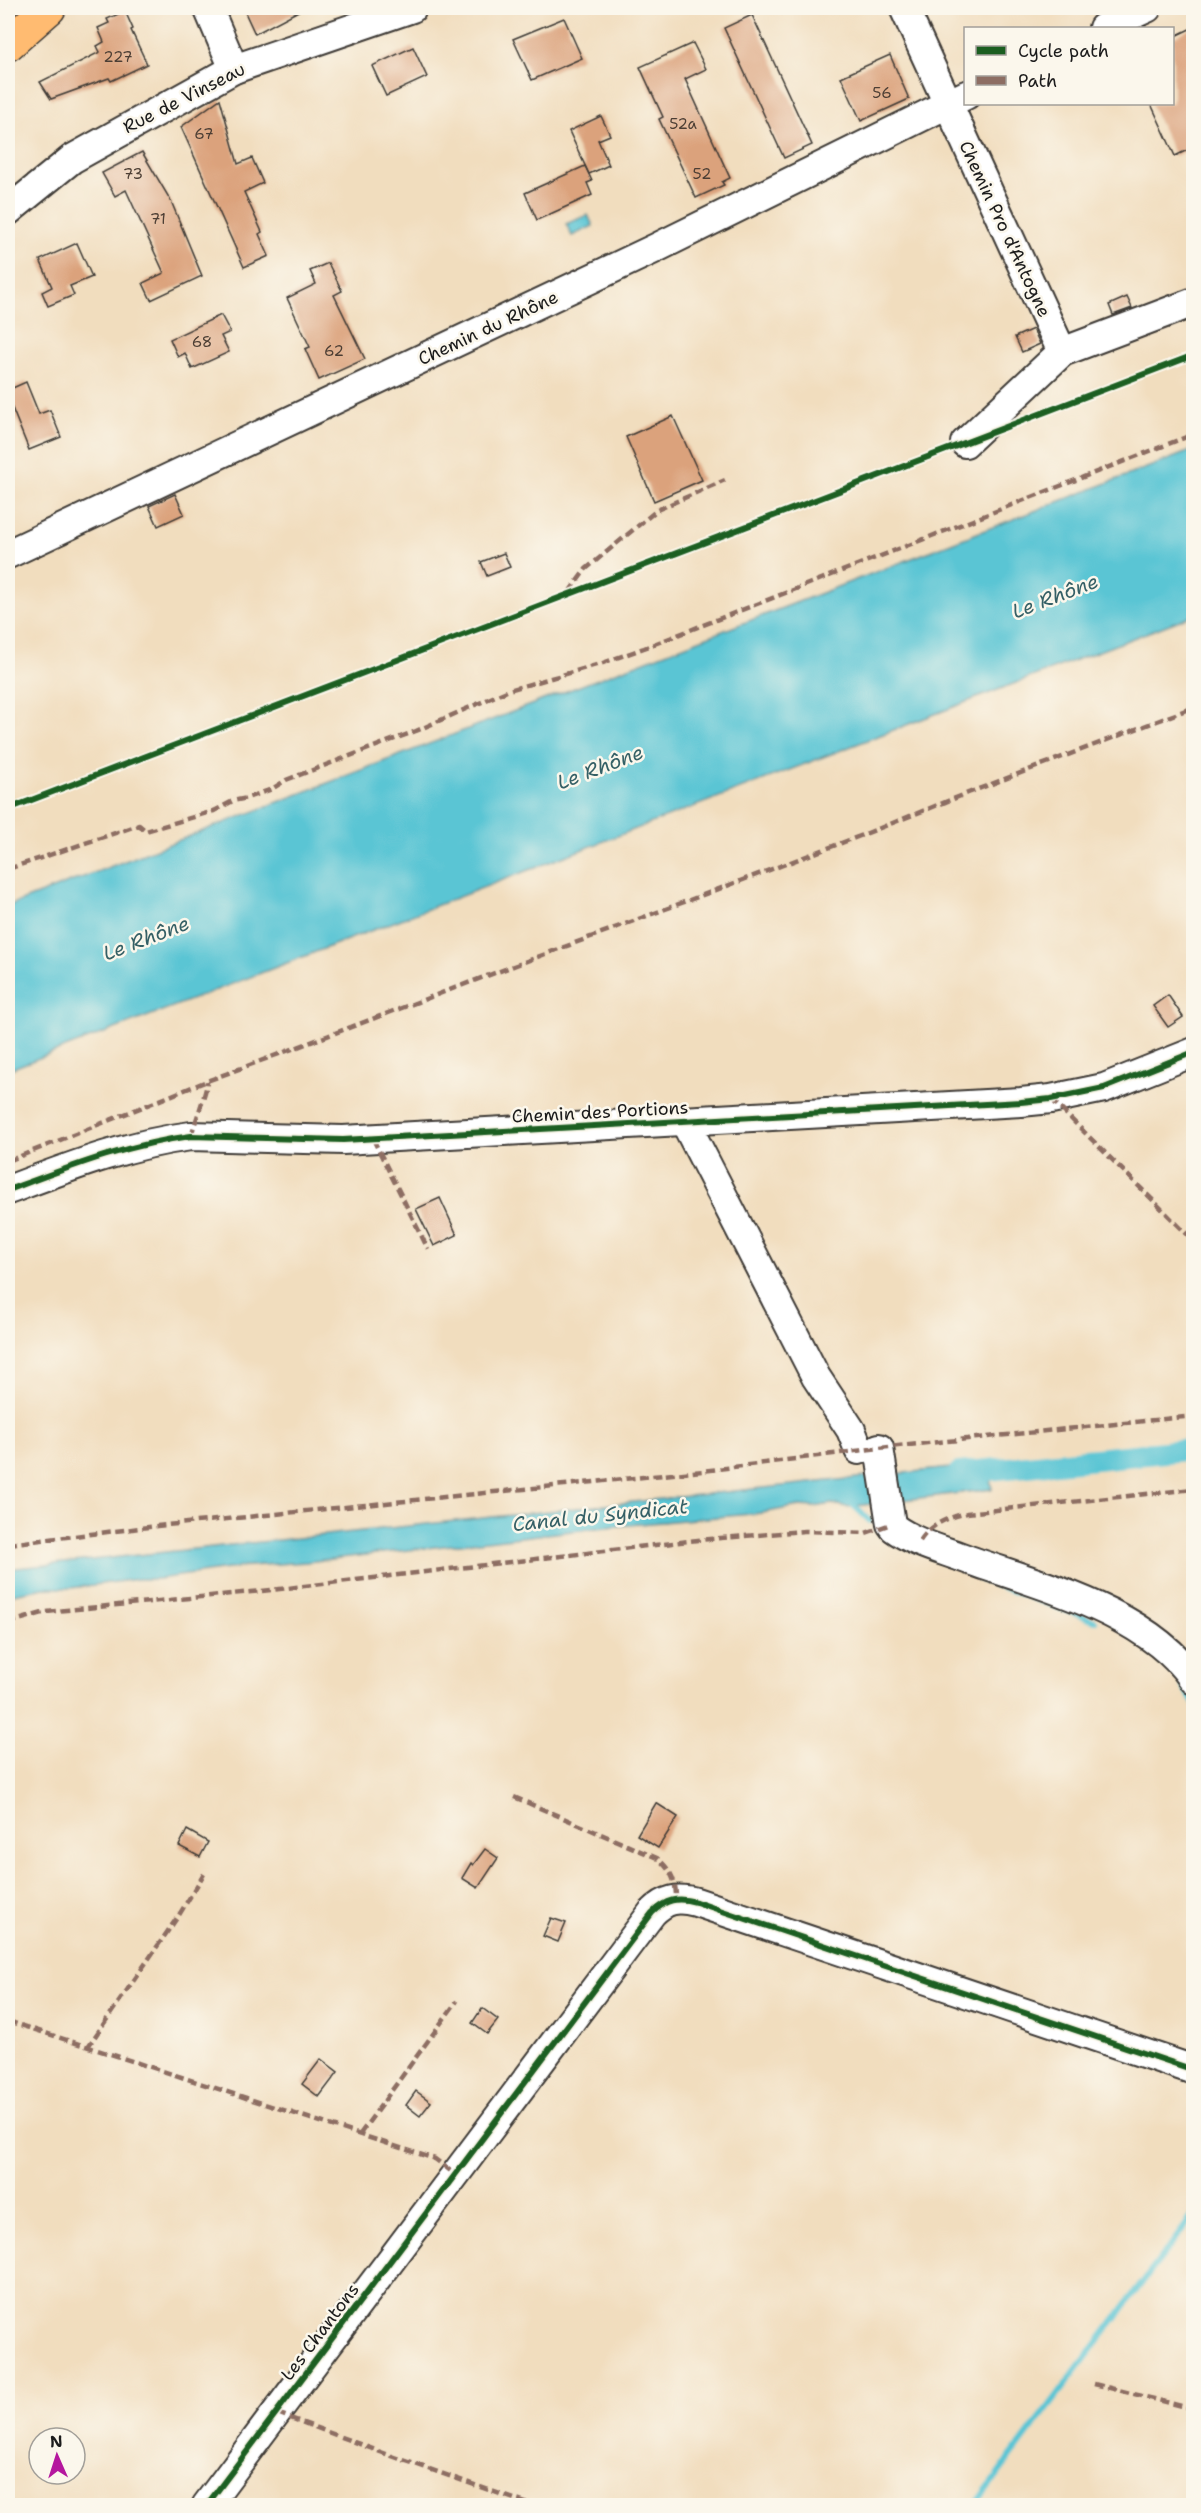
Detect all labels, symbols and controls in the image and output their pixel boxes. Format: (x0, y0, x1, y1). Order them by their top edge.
legend (964, 27, 1174, 105)
text: Cycle path (1018, 39, 1109, 63)
house number: 227 (103, 47, 133, 67)
street label: Rue de Vinseau (119, 57, 249, 139)
text: Path (1018, 69, 1057, 93)
house number: 56 (872, 83, 892, 103)
house number: 52a (669, 114, 698, 134)
house number: 67 (194, 124, 214, 144)
street label: Chemin Pro d'Antogne (954, 137, 1056, 321)
house number: 73 (123, 164, 143, 184)
house number: 52 (693, 164, 711, 184)
house number: 71 (150, 209, 166, 229)
street label: Chemin du Rhône (414, 285, 562, 371)
house number: 68 (192, 332, 212, 352)
house number: 62 (324, 341, 344, 361)
water label: Le Rhône (1008, 568, 1102, 624)
water label: Le Rhône (553, 739, 647, 795)
water label: Le Rhône (99, 910, 193, 966)
street label: Chemin des Portions (511, 1095, 689, 1129)
water label: Canal du Syndicat (511, 1493, 689, 1537)
street label: Les Chantons (275, 2278, 365, 2386)
north arrow (27, 2426, 87, 2486)
text: N (49, 2431, 63, 2452)

